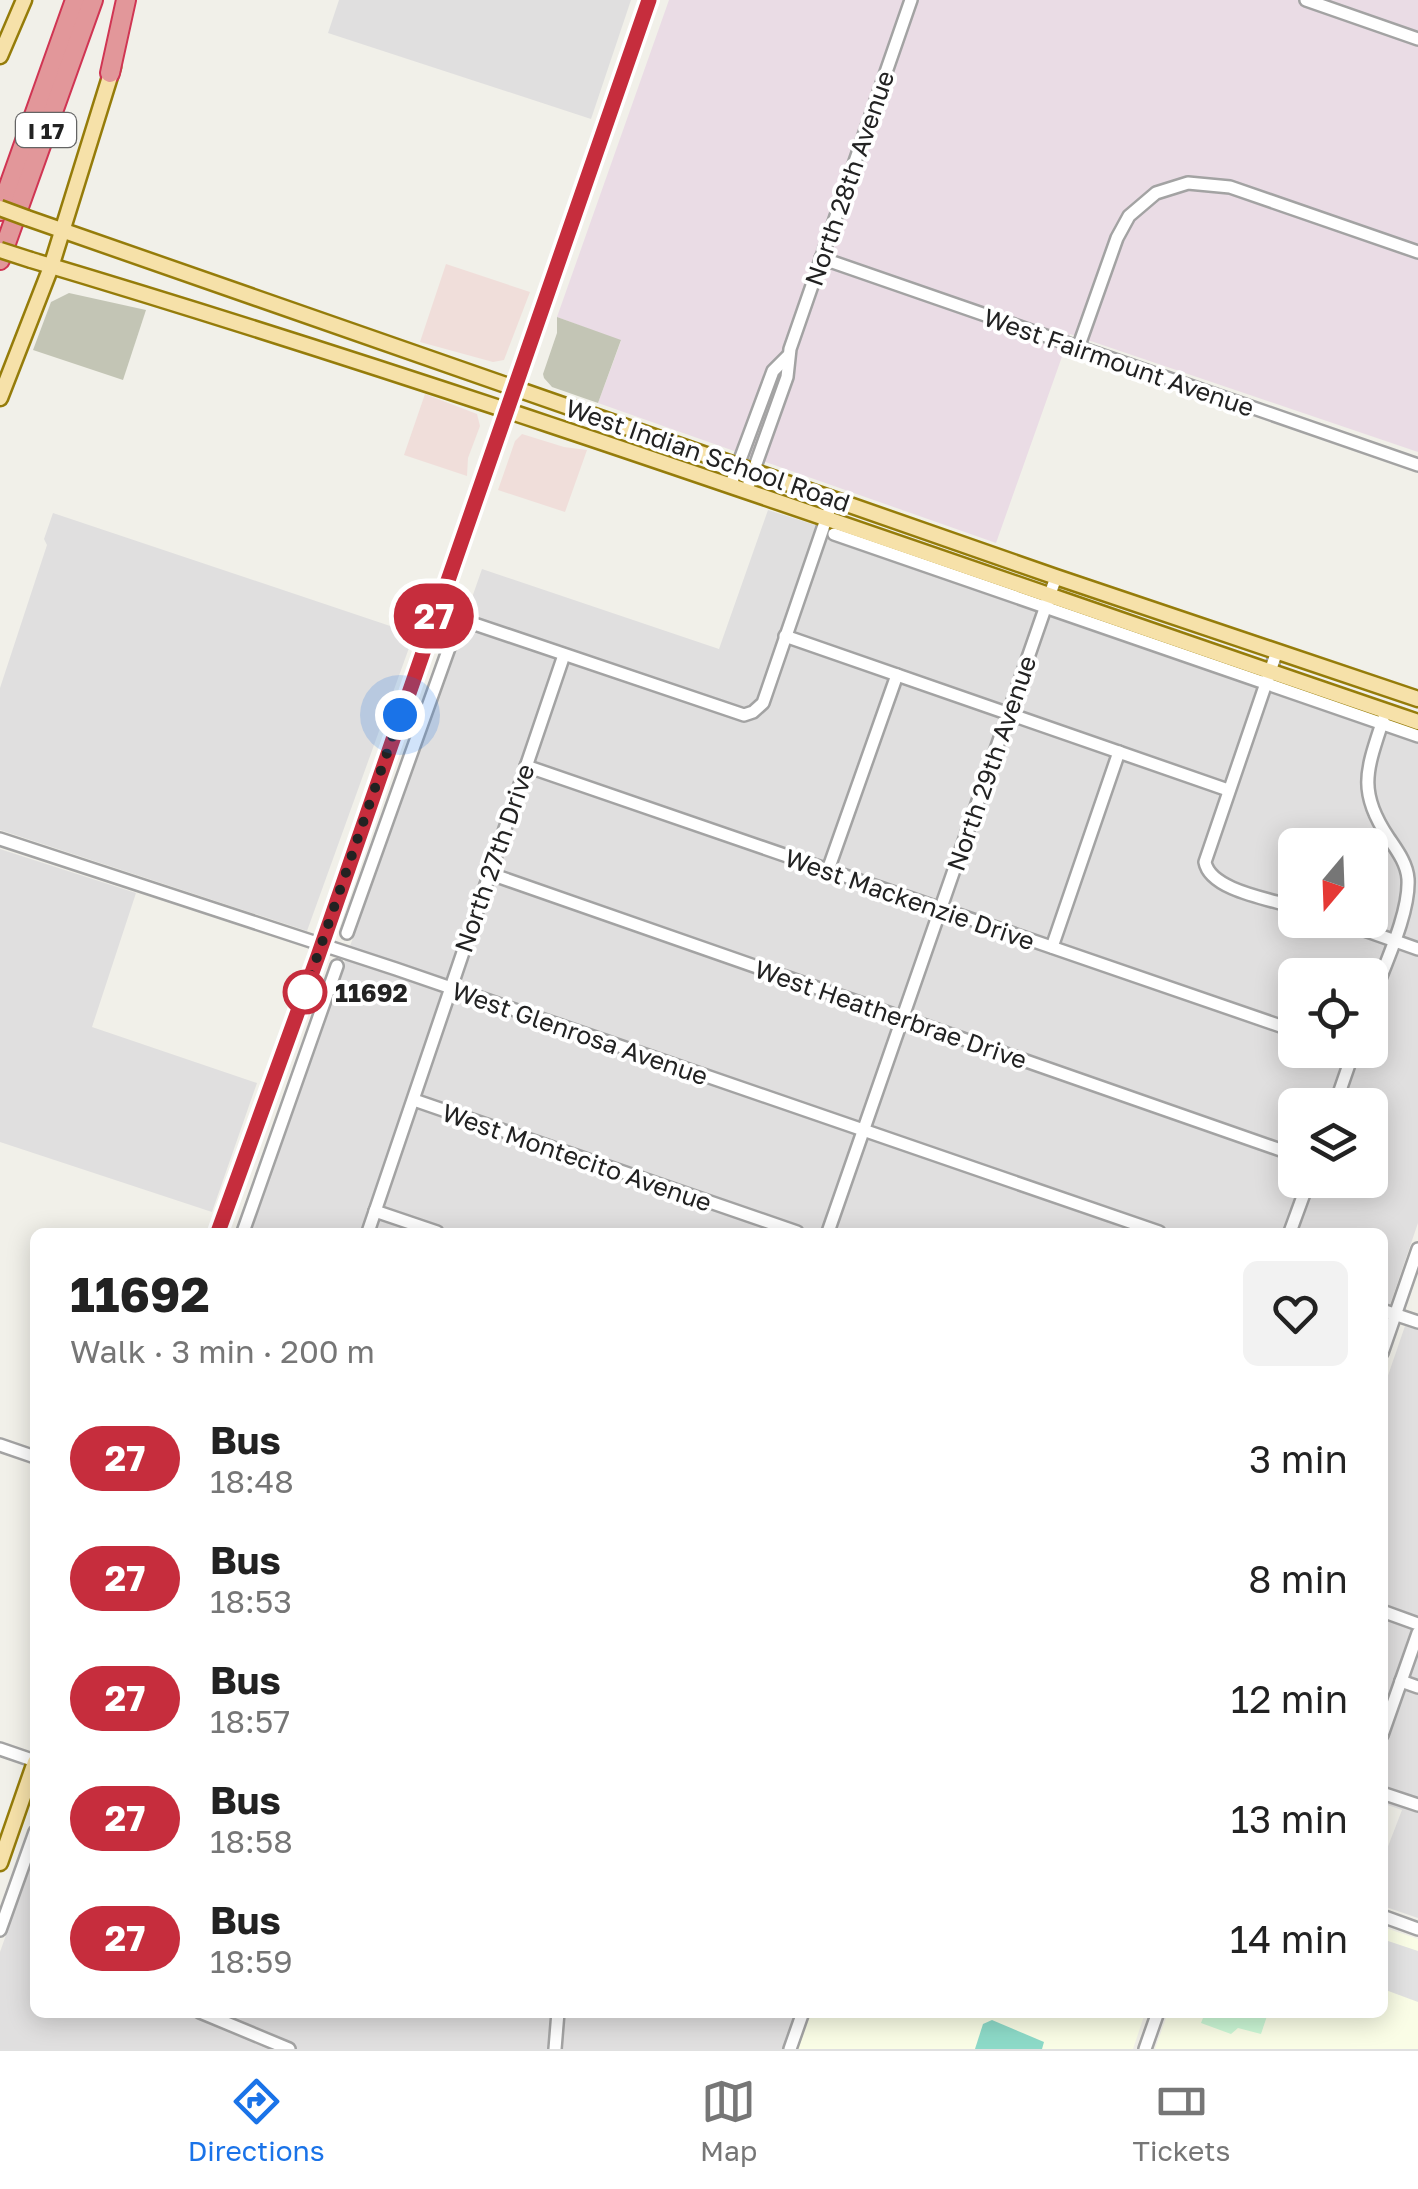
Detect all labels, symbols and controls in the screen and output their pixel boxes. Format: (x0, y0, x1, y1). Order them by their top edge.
street label: North 28th Avenue (798, 66, 900, 290)
road number: I 17 (16, 113, 76, 147)
street label: West Fairmount Avenue (980, 301, 1258, 423)
street label: West Indian School Road (562, 392, 854, 518)
line badge: 27 (389, 584, 479, 648)
text: 27 (414, 595, 454, 637)
street label: North 29th Avenue (940, 651, 1042, 875)
your location (375, 690, 425, 740)
street label: North 27th Drive (447, 760, 541, 956)
north arrow (1278, 828, 1388, 938)
map controls (1278, 828, 1388, 1198)
street label: West Mackenzie Drive (781, 842, 1039, 956)
street label: West Heatherbrae Drive (751, 953, 1031, 1075)
button: locate (1278, 958, 1388, 1068)
marker: 11692 (284, 971, 326, 1013)
street label: West Glenrosa Avenue (448, 975, 712, 1091)
place label: 11692 (335, 977, 408, 1008)
button: layers (1278, 1088, 1388, 1198)
street label: West Montecito Avenue (438, 1096, 716, 1218)
button: heart (1243, 1261, 1348, 1366)
text: 11692 (70, 1265, 210, 1323)
text: Walk · 3 min · 200 m (70, 1332, 375, 1370)
text: Bus (210, 1417, 281, 1462)
text: 3 min (1249, 1436, 1348, 1481)
text: 27 (105, 1437, 145, 1479)
text: 18:48 (210, 1462, 294, 1500)
text: Bus (210, 1537, 281, 1582)
text: 8 min (1248, 1556, 1348, 1601)
text: 27 (105, 1557, 145, 1599)
text: 18:53 (210, 1582, 292, 1620)
text: Bus (210, 1657, 281, 1702)
text: 12 min (1231, 1676, 1348, 1721)
text: 27 (105, 1677, 145, 1719)
text: 18:57 (210, 1702, 290, 1740)
text: Bus (210, 1777, 281, 1822)
text: 13 min (1231, 1796, 1348, 1841)
text: 27 (105, 1797, 145, 1839)
text: 18:58 (210, 1822, 293, 1860)
text: Bus (210, 1897, 281, 1942)
text: 14 min (1230, 1916, 1348, 1961)
text: 27 (105, 1917, 145, 1959)
text: 18:59 (210, 1942, 293, 1980)
tab: Directions (188, 2074, 325, 2167)
tab: Map (700, 2074, 757, 2167)
tab: Tickets (1133, 2074, 1230, 2167)

